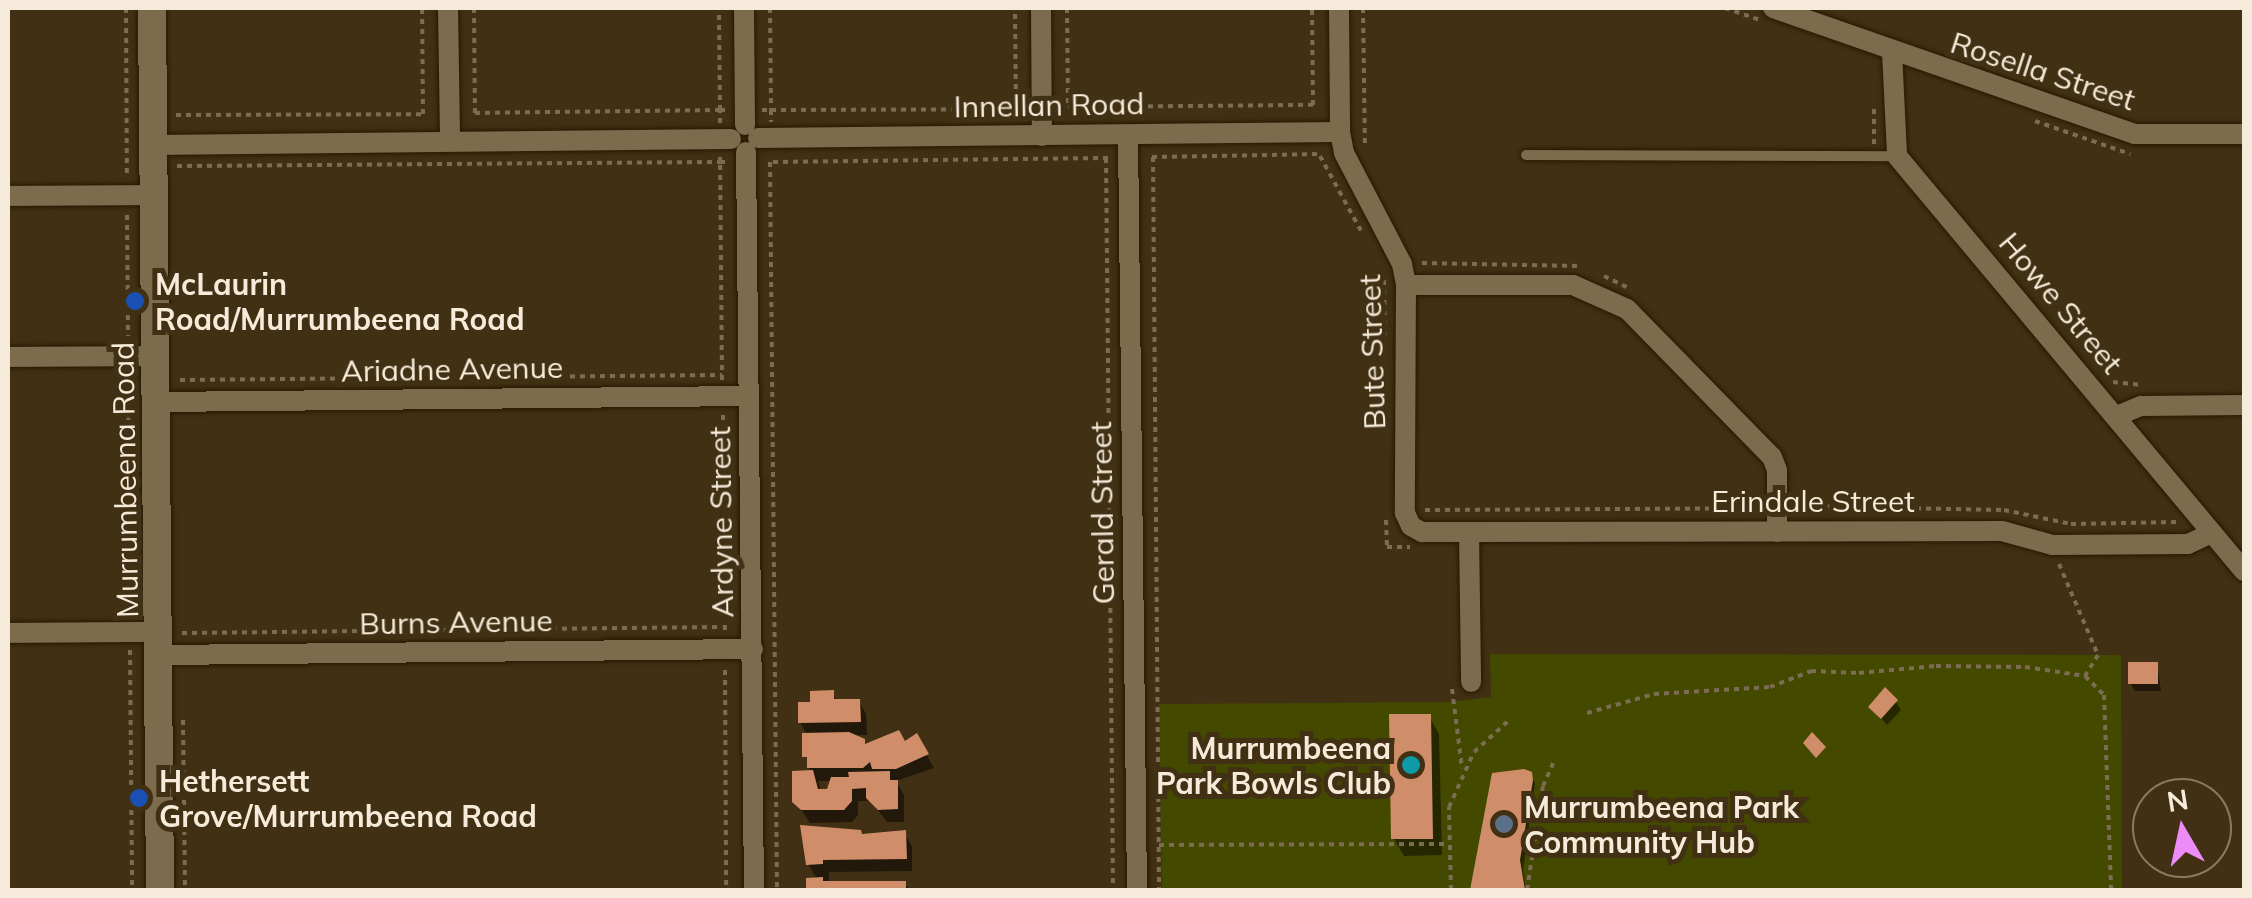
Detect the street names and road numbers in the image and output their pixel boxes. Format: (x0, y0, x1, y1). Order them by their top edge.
street label: Rosella Street (1946, 24, 2140, 118)
street label: Innellan Road (953, 85, 1145, 125)
street label: Howe Street (1992, 225, 2130, 381)
street label: Bute Street (1351, 274, 1393, 430)
street label: Murrumbeena Road (105, 342, 145, 618)
street label: Ariadne Avenue (341, 349, 563, 389)
street label: Gerald Street (1082, 421, 1122, 605)
street label: Ardyne Street (701, 426, 741, 618)
street label: Erindale Street (1711, 483, 1915, 519)
street label: Burns Avenue (359, 602, 553, 642)

